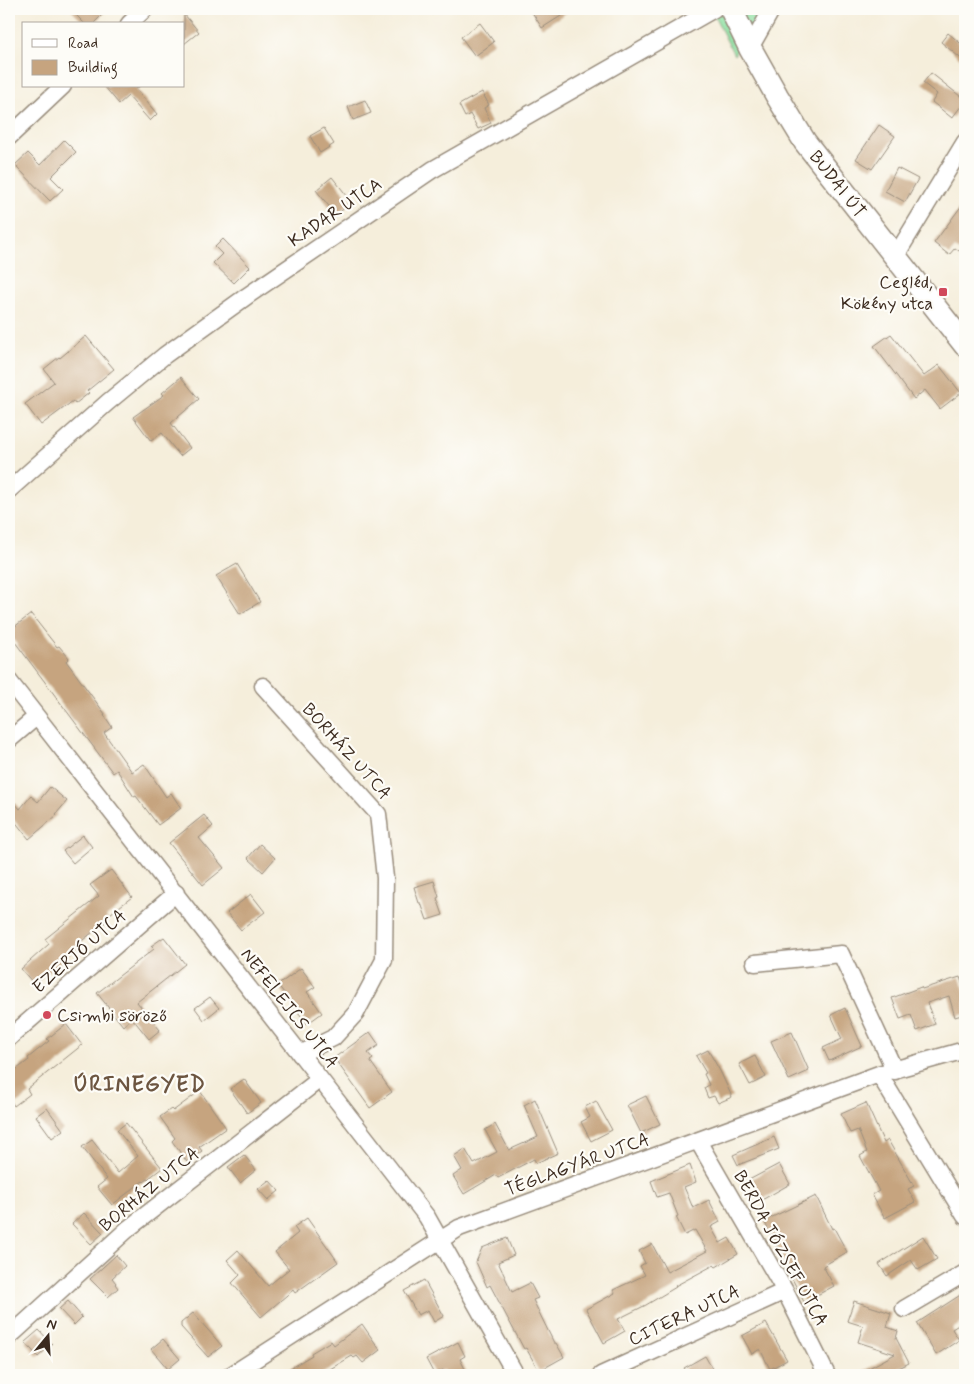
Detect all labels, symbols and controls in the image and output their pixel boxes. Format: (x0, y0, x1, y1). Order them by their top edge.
legend (22, 22, 185, 88)
text: Road (68, 34, 98, 54)
text: Building (68, 58, 118, 79)
street label: BUDAI ÚT (803, 146, 871, 223)
street label: KADAR UTCA (284, 173, 387, 253)
place label: Cegléd, Kökény utca (841, 271, 933, 316)
marker: Cegléd, Kökény utca (937, 286, 949, 298)
street label: BORHÁZ UTCA (296, 698, 396, 805)
street label: EZERJÓ UTCA (28, 904, 132, 999)
street label: NEFELEJCS UTCA (235, 943, 344, 1074)
place label: Csimbi söröző (57, 1004, 167, 1028)
marker: Csimbi söröző (41, 1009, 53, 1021)
district label: ÚRINEGYED (72, 1071, 206, 1099)
street label: TÉGLAGYÁR UTCA (502, 1128, 653, 1202)
street label: BORHÁZ UTCA (94, 1142, 205, 1238)
street label: BERDA JÓZSEF UTCA (727, 1166, 833, 1331)
street label: CITERA UTCA (625, 1280, 744, 1352)
north arrow (22, 1312, 72, 1362)
text: N (44, 1315, 59, 1335)

